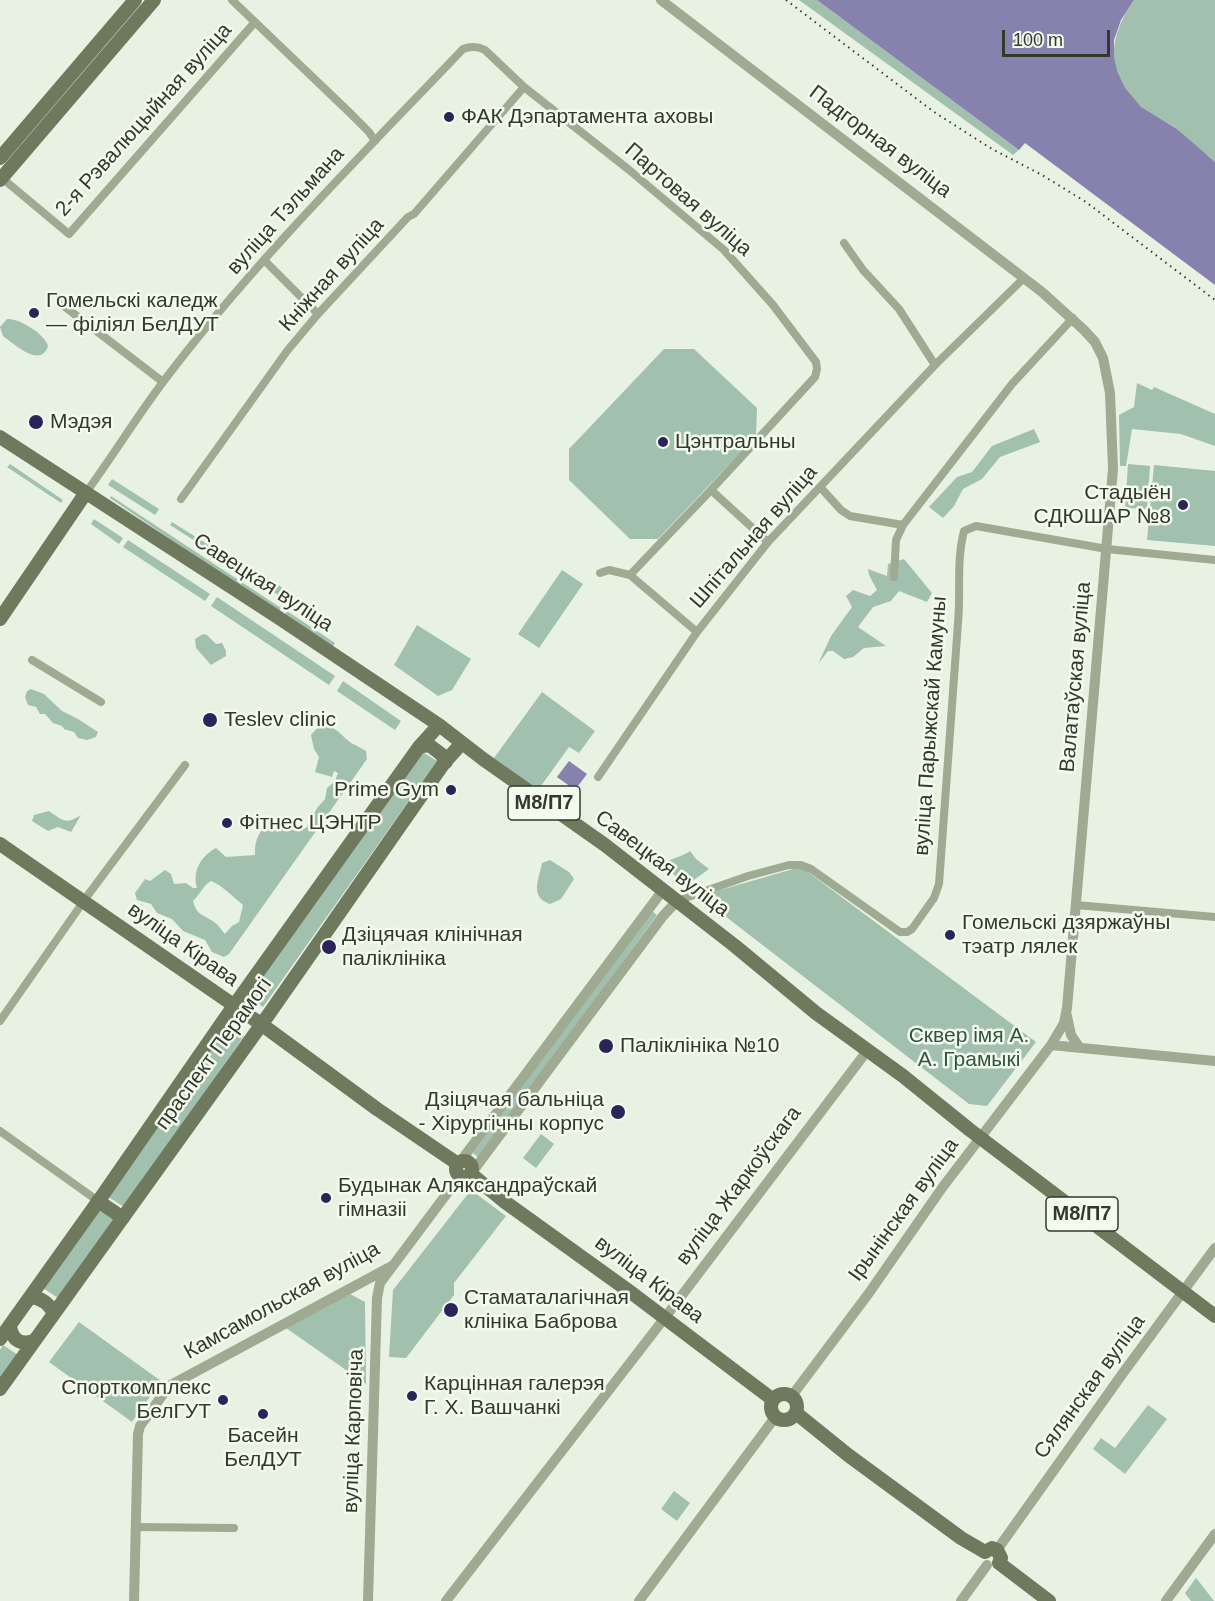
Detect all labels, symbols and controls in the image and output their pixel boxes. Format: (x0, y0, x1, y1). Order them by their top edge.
street label: 2-я Рэвалюцыйная вуліца (51, 18, 237, 222)
scale bar (1005, 18, 1113, 56)
text: 100 m (1013, 30, 1063, 50)
street label: Падгорная вуліца (804, 80, 956, 204)
place label: ФАК Дэпартамента аховы (461, 104, 713, 130)
marker: ФАК Дэпартамента аховы (442, 110, 456, 124)
street label: Партовая вуліца (619, 138, 757, 262)
street label: вуліца Тэльмана (222, 142, 350, 280)
street label: Кніжная вуліца (274, 213, 390, 337)
place label: Гомельскі каледж — філіял БелДУТ (46, 288, 219, 338)
marker: Гомельскі каледж — філіял БелДУТ (27, 306, 41, 320)
place label: Мэдэя (50, 409, 112, 435)
marker: Мэдэя (27, 413, 45, 431)
place label: Цэнтральны (675, 429, 796, 455)
marker: Цэнтральны (656, 435, 670, 449)
street label: Шпітальная вуліца (685, 460, 823, 614)
place label: Стадыён СДЮШАР №8 (1034, 480, 1171, 530)
marker: Стадыён СДЮШАР №8 (1176, 498, 1190, 512)
street label: Савецкая вуліца (188, 528, 338, 638)
street label: Валатаўская вуліца (1055, 581, 1097, 773)
street label: вуліца Парыжскай Камуны (909, 595, 953, 857)
place label: Teslev clinic (224, 707, 336, 733)
marker: Teslev clinic (201, 711, 219, 729)
place label: Prime Gym (334, 777, 439, 803)
marker: Prime Gym (444, 783, 458, 797)
road number: М8/П7 (508, 786, 580, 820)
street label: Савецкая вуліца (590, 805, 734, 923)
place label: Фітнес ЦЭНТР (239, 810, 381, 836)
marker: Фітнес ЦЭНТР (220, 816, 234, 830)
street label: вуліца Кірава (123, 897, 243, 993)
place label: Гомельскі дзяржаўны тэатр лялек (962, 910, 1170, 960)
place label: Дзіцячая клінічная паліклініка (342, 922, 523, 972)
marker: Гомельскі дзяржаўны тэатр лялек (943, 928, 957, 942)
marker: Дзіцячая клінічная паліклініка (320, 938, 338, 956)
street label: праспект Перамогі (150, 973, 278, 1135)
park label: Сквер імя А. А. Грамыкі (909, 1023, 1029, 1073)
place label: Паліклініка №10 (620, 1033, 779, 1059)
marker: Паліклініка №10 (597, 1037, 615, 1055)
place label: Дзіцячая бальніца - Хірургічны корпус (418, 1087, 604, 1137)
street label: вуліца Жаркоўскага (671, 1102, 807, 1270)
marker: Дзіцячая бальніца - Хірургічны корпус (609, 1103, 627, 1121)
street label: Ірынінская вуліца (844, 1133, 964, 1287)
place label: Будынак Аляксандраўскай гімназіі (338, 1173, 597, 1223)
marker: Будынак Аляксандраўскай гімназіі (319, 1191, 333, 1205)
road number: М8/П7 (1046, 1197, 1118, 1231)
street label: вуліца Кірава (589, 1231, 709, 1329)
street label: Камсамольская вуліца (180, 1237, 384, 1365)
place label: Стаматалагічная клініка Баброва (464, 1285, 629, 1335)
marker: Стаматалагічная клініка Баброва (442, 1301, 460, 1319)
street label: Сялянская вуліца (1029, 1310, 1151, 1464)
street label: вуліца Карповіча (339, 1348, 369, 1514)
place label: Карцінная галерэя Г. Х. Вашчанкі (424, 1371, 605, 1421)
place label: Спорткомплекс БелГУТ (61, 1375, 211, 1425)
marker: Карцінная галерэя Г. Х. Вашчанкі (405, 1389, 419, 1403)
marker: Спорткомплекс БелГУТ (216, 1393, 230, 1407)
marker: Басейн БелДУТ (256, 1407, 270, 1421)
place label: Басейн БелДУТ (224, 1423, 302, 1473)

